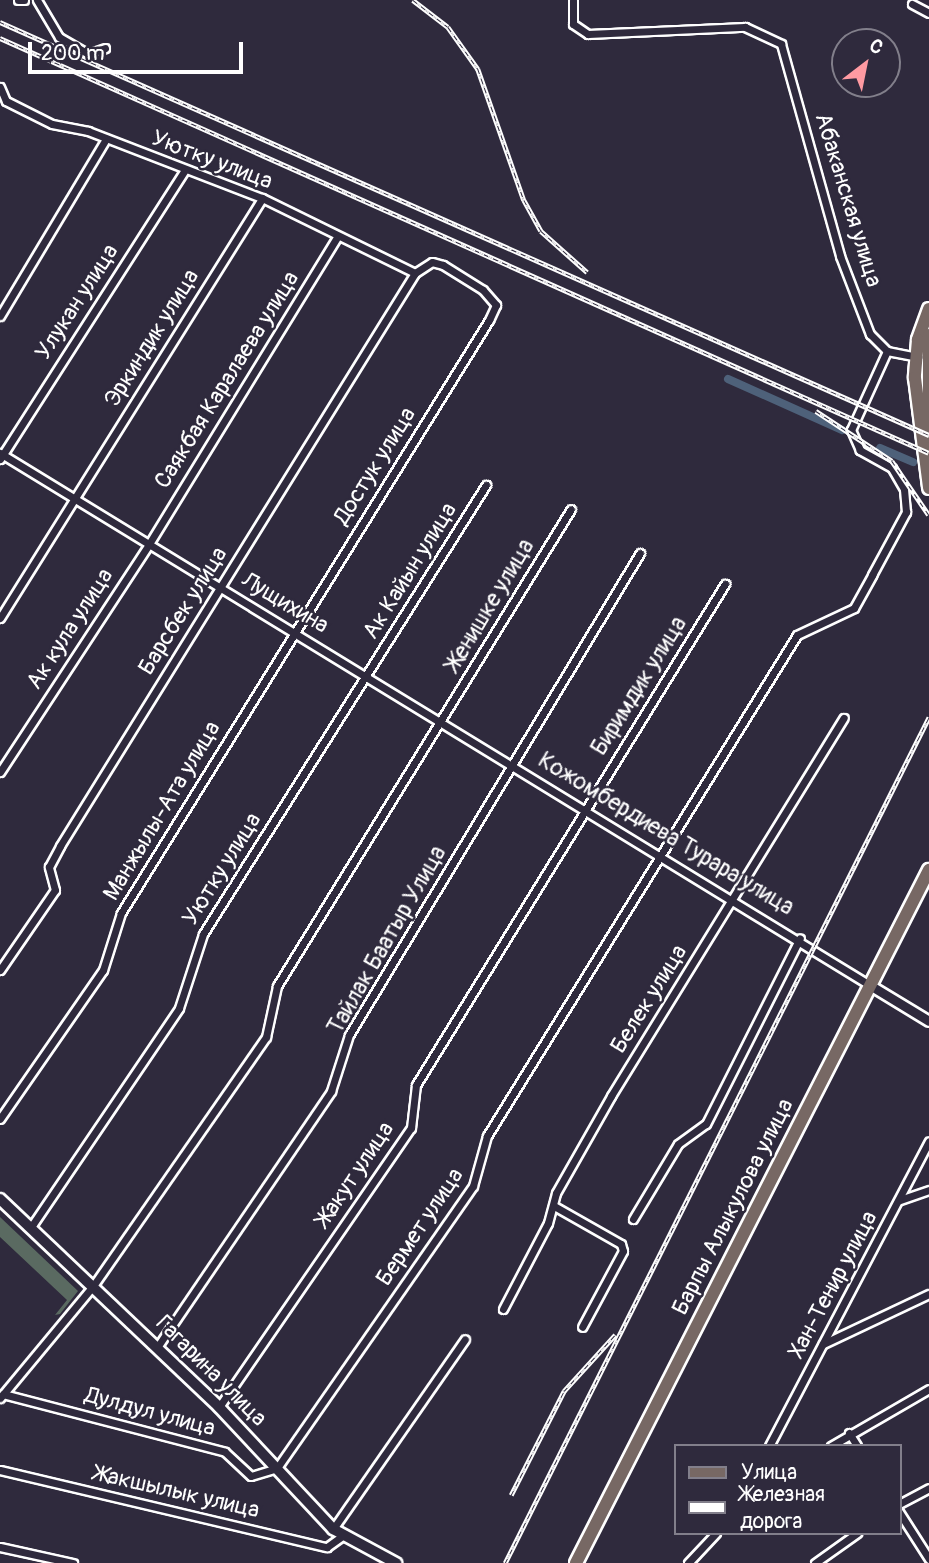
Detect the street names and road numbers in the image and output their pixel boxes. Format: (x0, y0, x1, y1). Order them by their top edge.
street label: Абаканская улица (808, 110, 888, 290)
street label: Уютку улица (148, 124, 276, 196)
street label: Улукан улица (29, 239, 125, 365)
street label: Эркиндик улица (99, 264, 205, 412)
street label: Саякбая Каралаева улица (149, 266, 305, 494)
street label: Достук улица (328, 402, 422, 530)
street label: Ак Кайын улица (357, 498, 463, 644)
street label: Женишке улица (440, 534, 540, 676)
street label: Барсбек улица (133, 542, 233, 680)
street label: Ак кула улица (21, 563, 119, 695)
street label: Лущихина (237, 566, 333, 640)
street label: Биримдик улица (585, 612, 693, 760)
street label: Манжылы-Ата улица (98, 716, 226, 906)
street label: Кожомбердиева Турара улица (533, 747, 799, 921)
street label: Уютку улица (177, 808, 267, 930)
street label: Тайлак Баатыр Улица (322, 841, 452, 1039)
street label: Белек улица (605, 940, 693, 1058)
street label: Барпы Алыкулова улица (666, 1094, 800, 1320)
street label: Жакут улица (310, 1117, 400, 1231)
street label: Бермет улица (370, 1163, 470, 1291)
street label: Хан-Тенир улица (782, 1206, 884, 1364)
street label: Гагарина улица (150, 1310, 272, 1432)
street label: Дулдул улица (82, 1381, 218, 1443)
street label: Жакшылык улица (92, 1460, 262, 1524)

